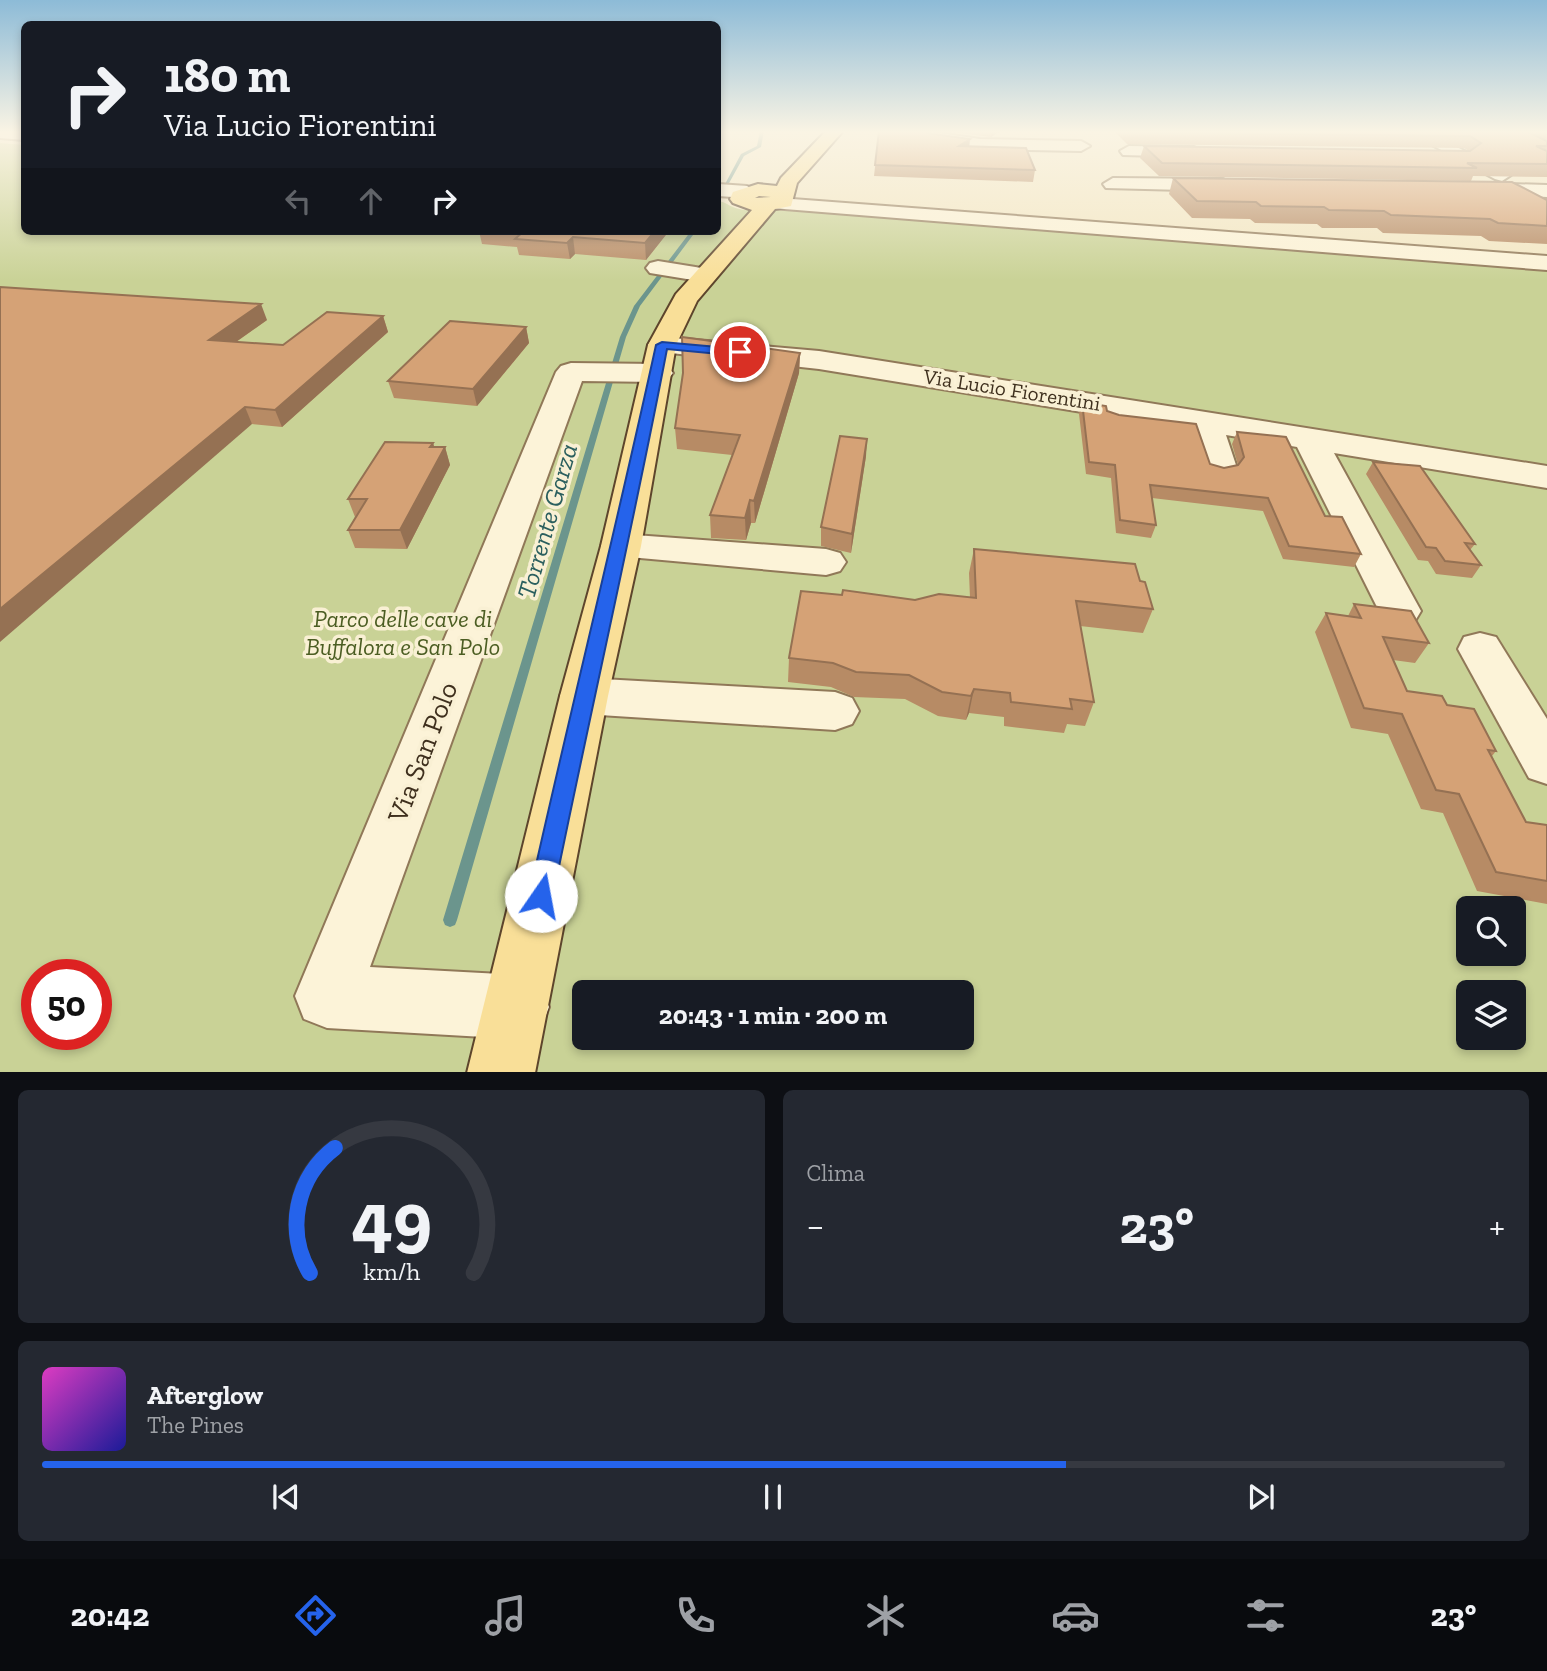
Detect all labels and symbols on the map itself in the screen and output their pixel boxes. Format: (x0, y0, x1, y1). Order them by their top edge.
pin (710, 322, 770, 382)
street label: Via Lucio Fiorentini (921, 363, 1102, 416)
water label: Torrente Garza (510, 440, 584, 602)
park label: Parco delle cave di Buffalora e San Polo (306, 604, 500, 661)
street label: Via San Polo (380, 677, 464, 828)
position arrow (504, 859, 578, 933)
speed limit sign: 50 (21, 959, 112, 1050)

